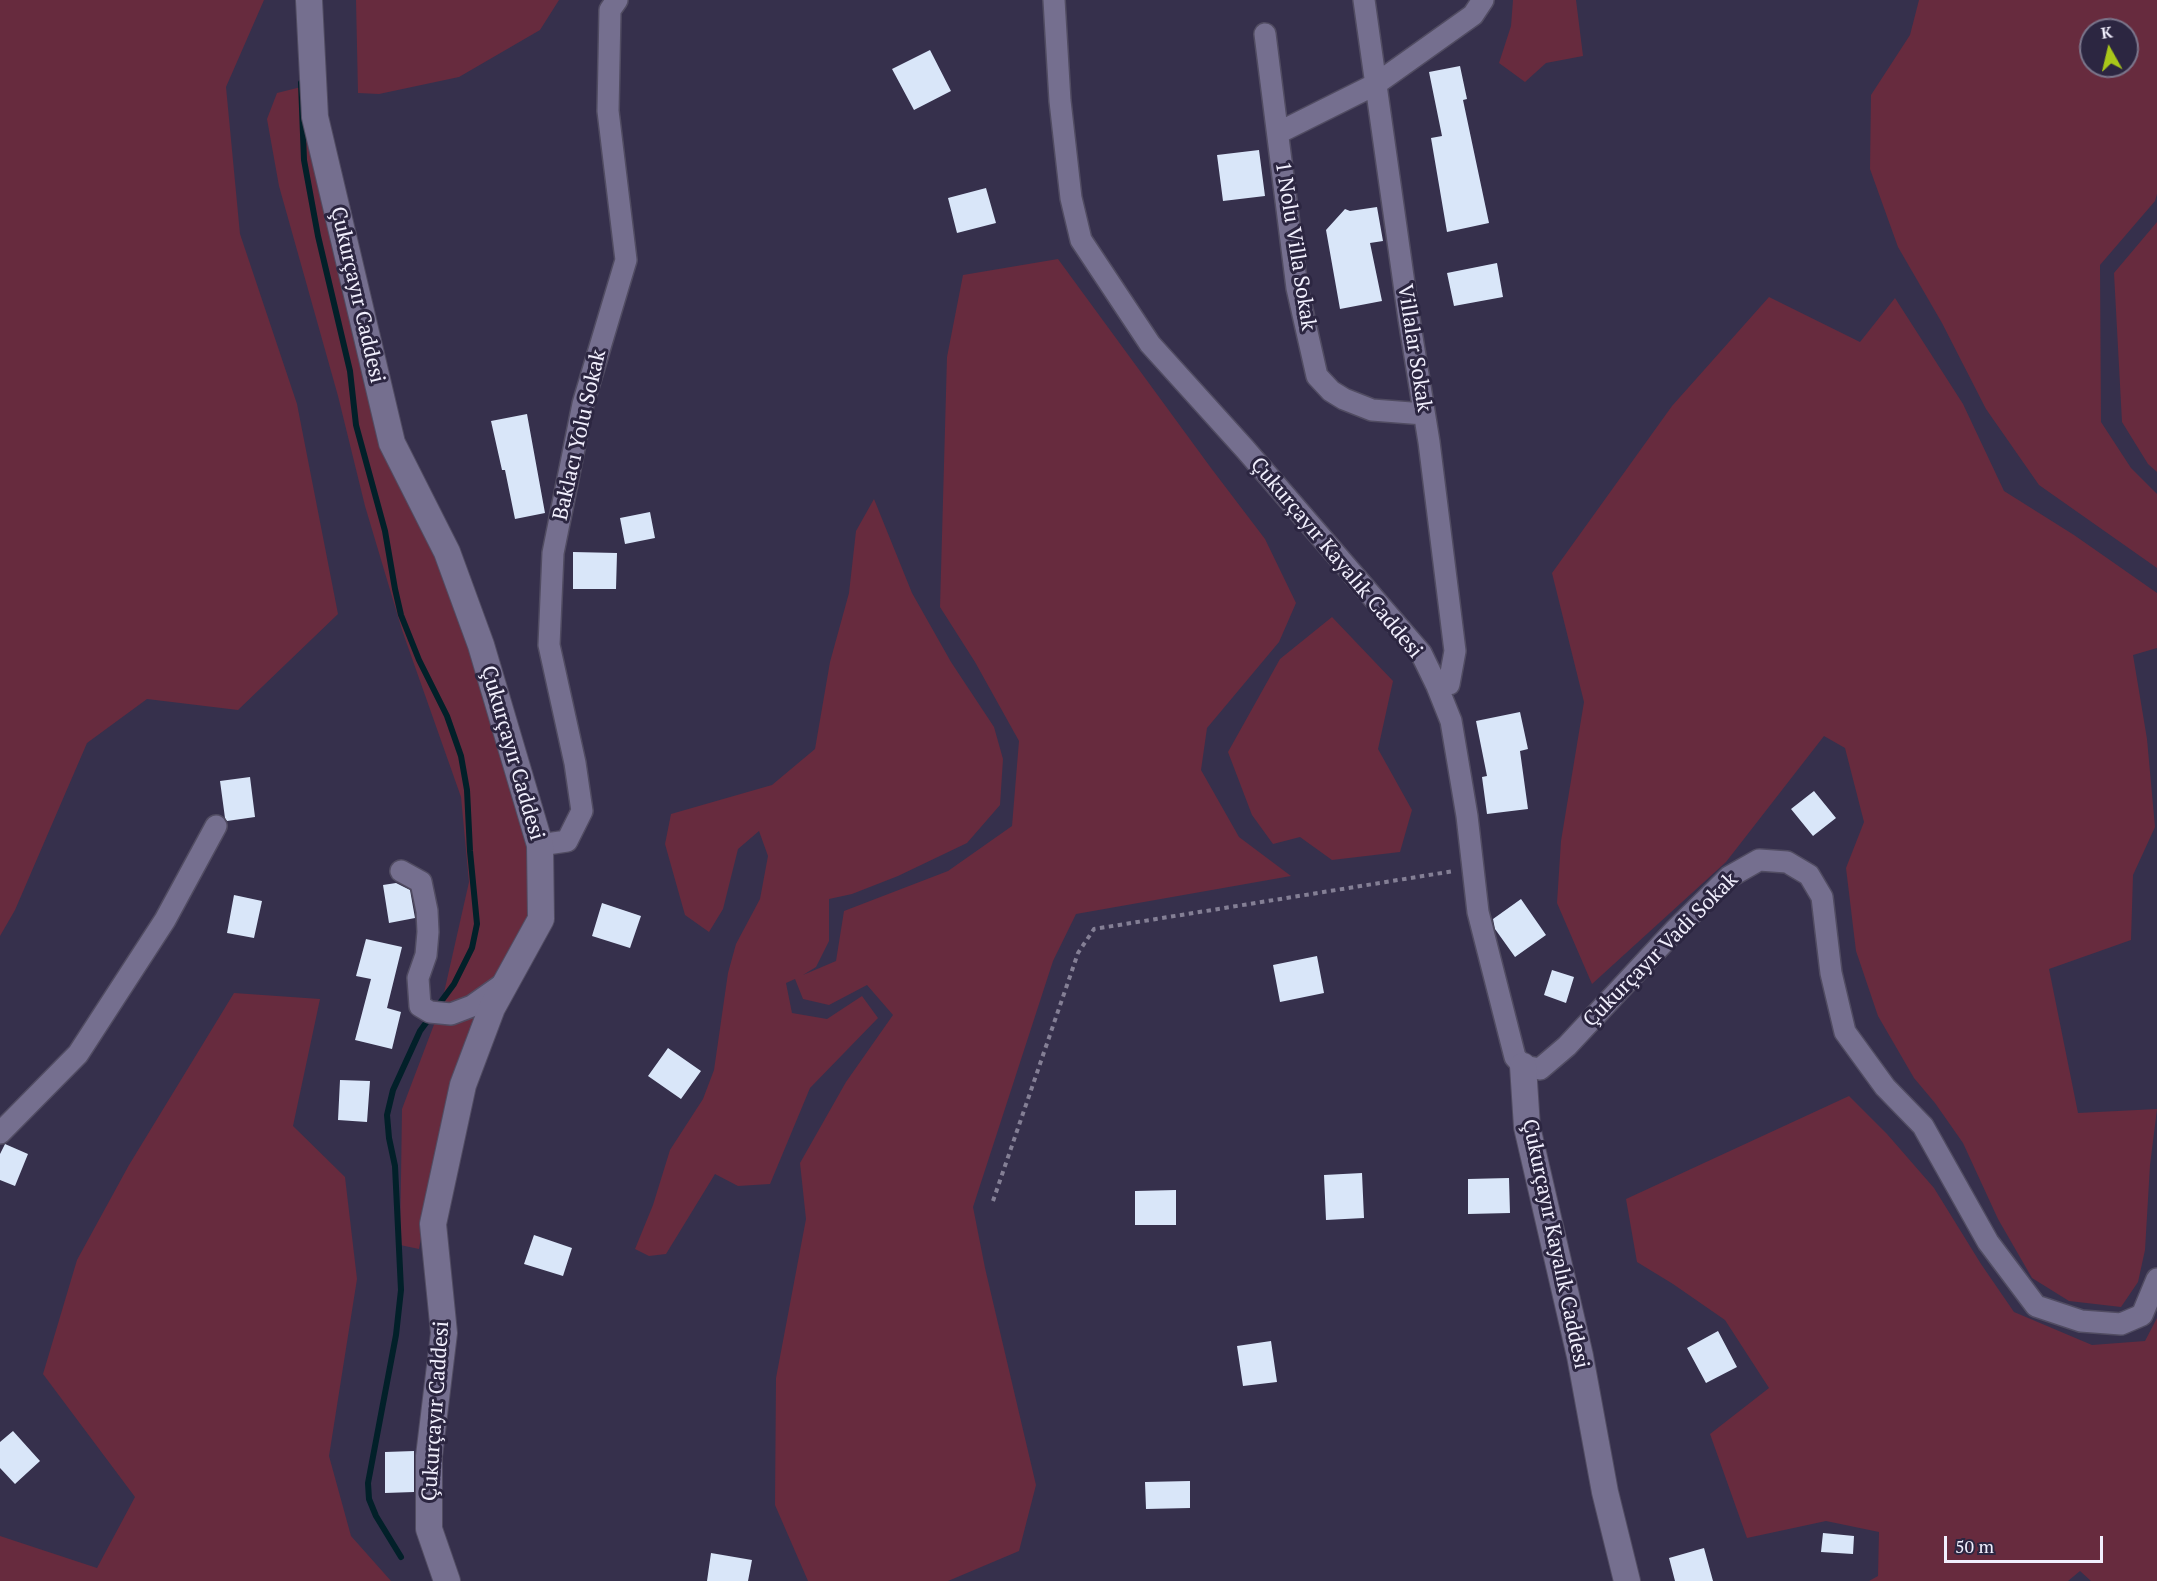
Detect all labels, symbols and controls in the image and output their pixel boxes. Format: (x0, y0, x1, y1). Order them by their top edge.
north arrow (2079, 18, 2139, 78)
text: K (2100, 20, 2114, 44)
street label: 1 Nolu Villa Sokak (1269, 160, 1321, 332)
street label: Çukurçayır Caddesi (324, 204, 390, 386)
street label: Villalar Sokak (1391, 282, 1437, 414)
street label: Baklacı Yolu Sokak (548, 347, 612, 523)
street label: Çukurçayır Kayalık Caddesi (1245, 452, 1427, 664)
street label: Çukurçayır Caddesi (475, 663, 549, 843)
street label: Çukurçayır Vadi Sokak (1578, 867, 1744, 1033)
street label: Çukurçayır Kayalık Caddesi (1516, 1117, 1594, 1371)
street label: Çukurçayır Caddesi (417, 1320, 455, 1502)
scale bar (1947, 1524, 2106, 1562)
text: 50 m (1955, 1534, 1994, 1558)

